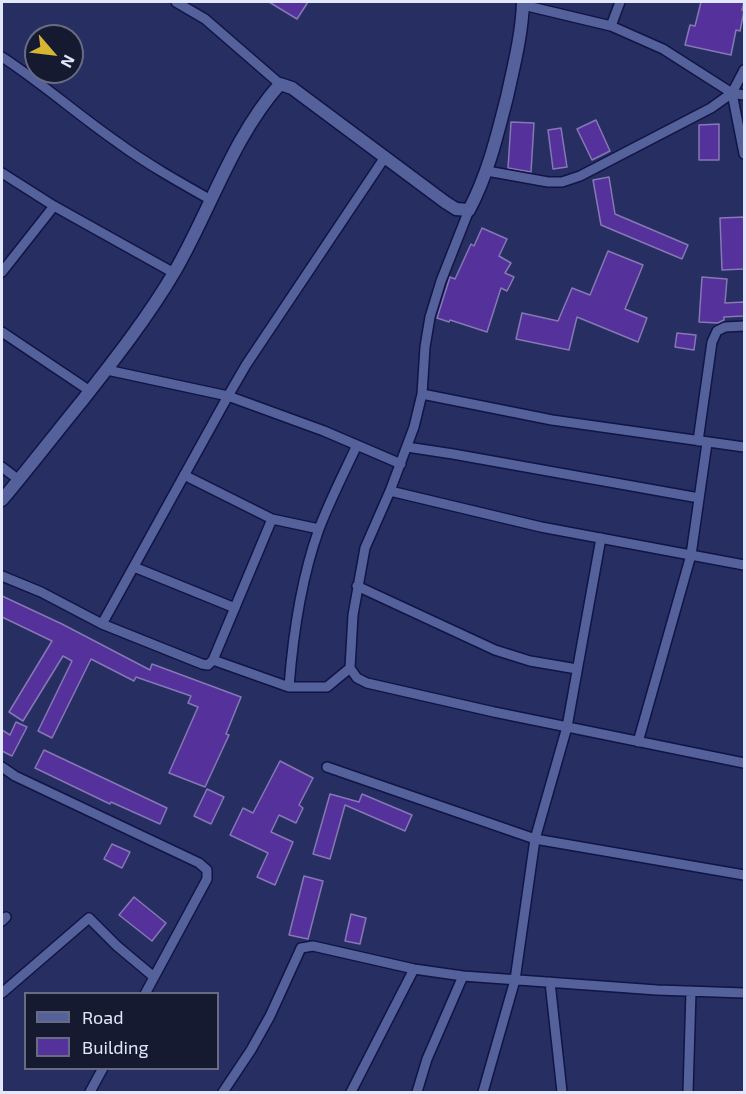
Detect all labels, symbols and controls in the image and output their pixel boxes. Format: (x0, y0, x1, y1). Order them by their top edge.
north arrow (24, 24, 84, 84)
text: N (57, 52, 80, 71)
legend (24, 992, 219, 1070)
text: Road (82, 1006, 123, 1028)
text: Building (82, 1036, 149, 1058)

